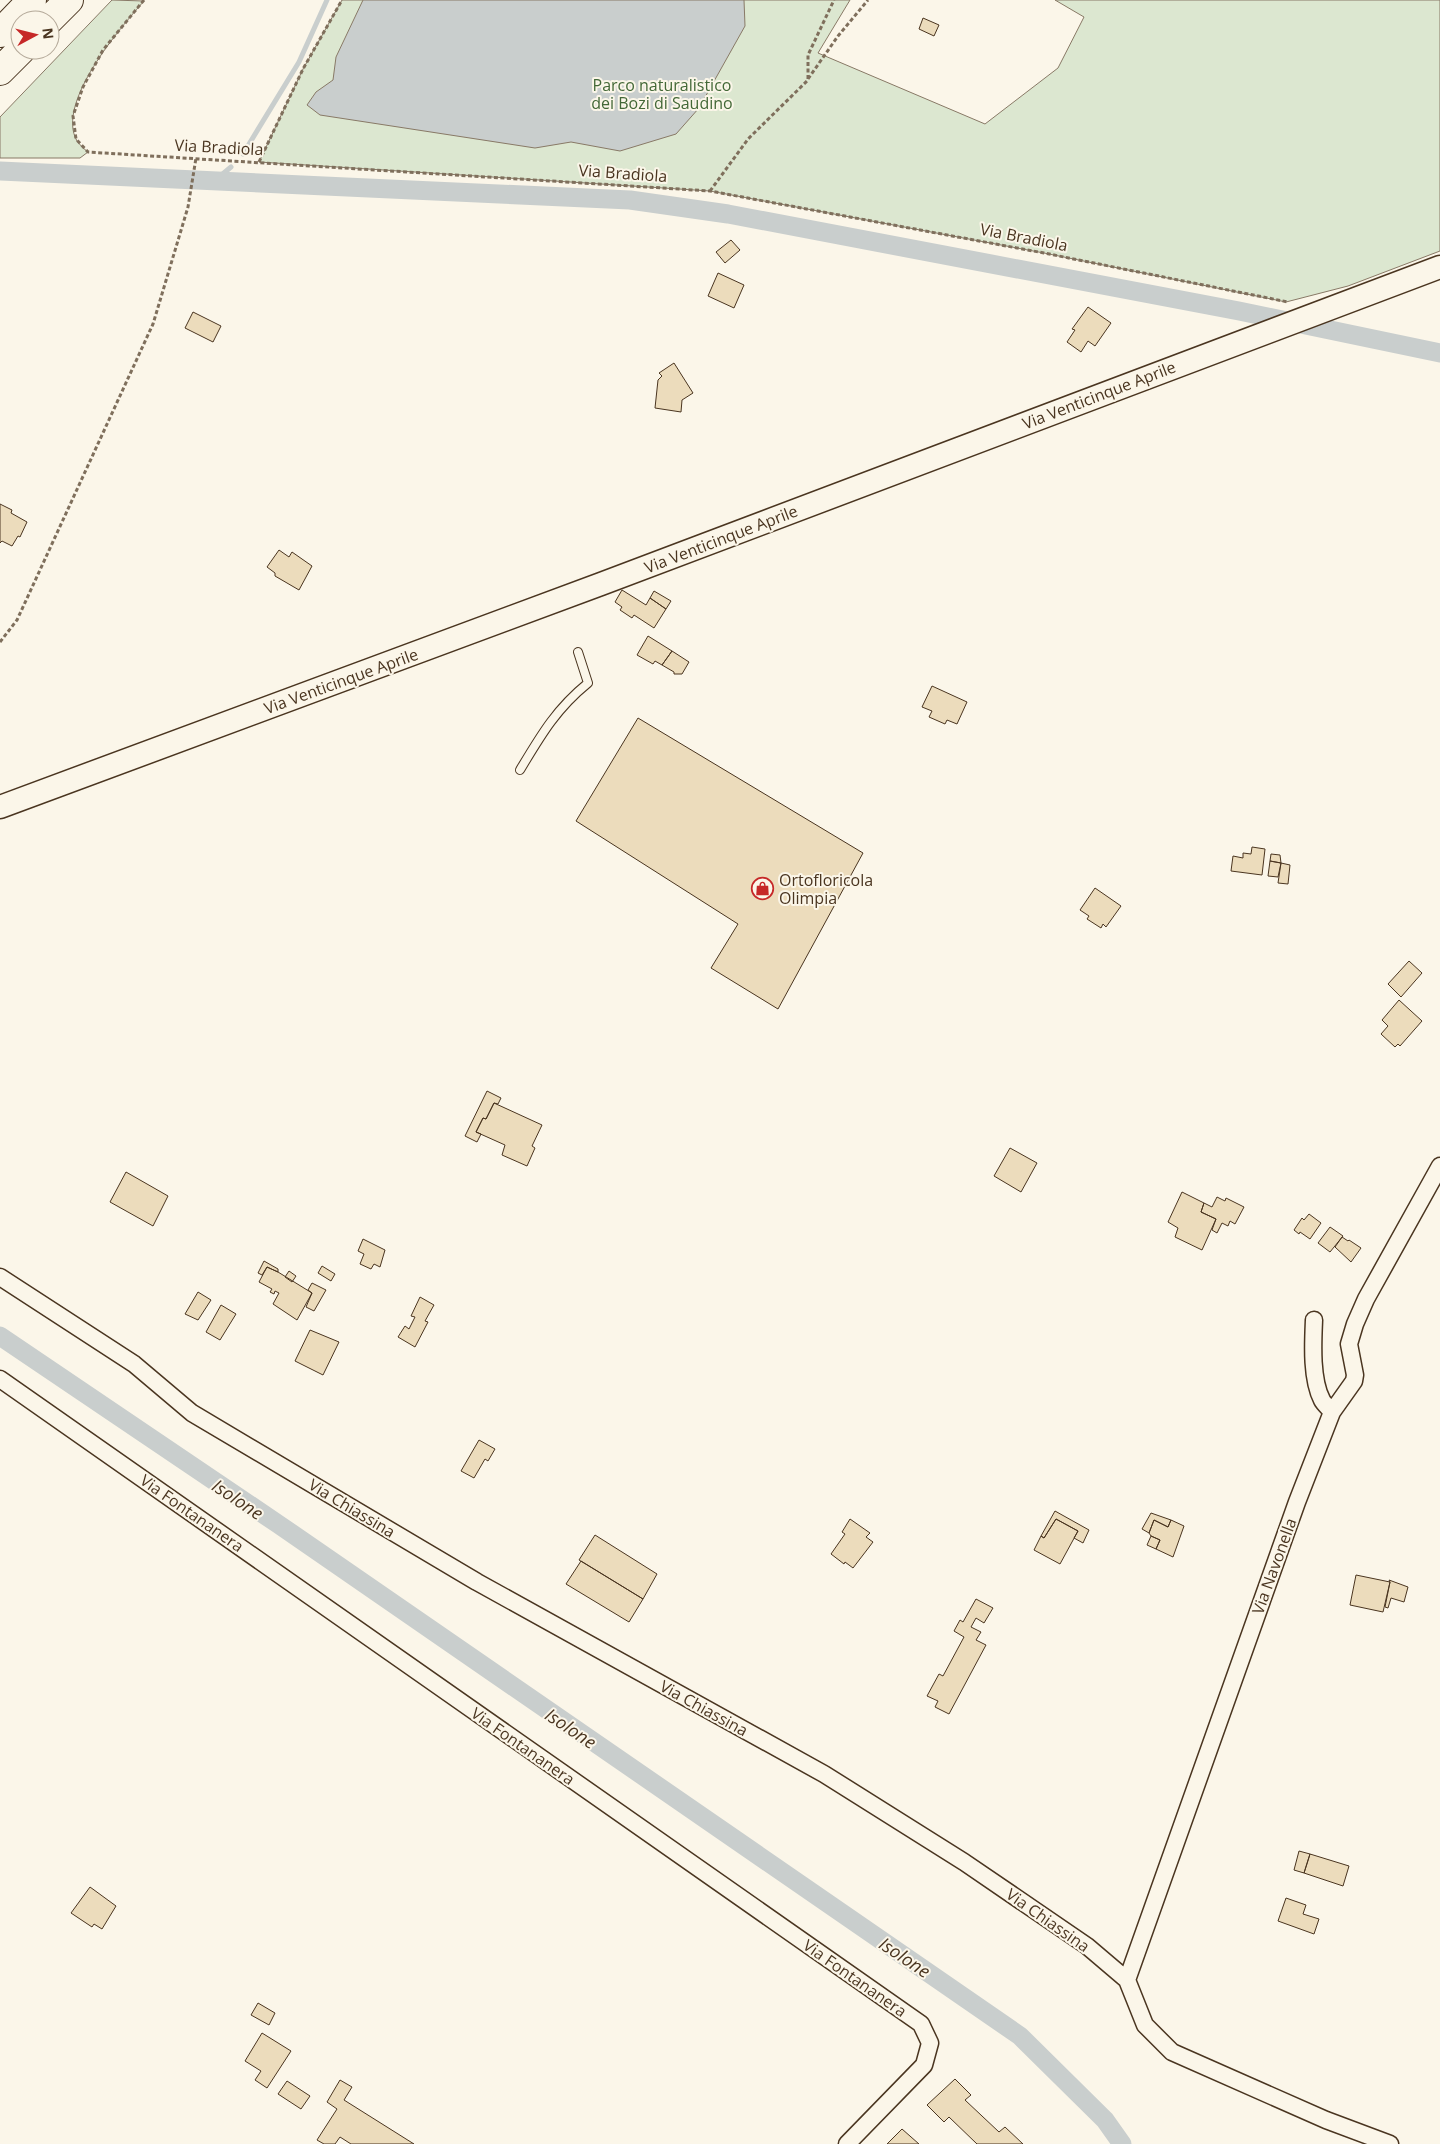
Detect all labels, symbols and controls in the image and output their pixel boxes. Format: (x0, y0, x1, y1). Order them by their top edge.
north arrow (10, 10, 60, 60)
text: N (38, 27, 59, 40)
park label: Parco naturalistico dei Bozi di Saudino (591, 74, 733, 114)
street label: Via Bradiola (174, 134, 264, 160)
street label: Via Bradiola (578, 159, 668, 187)
street label: Via Bradiola (978, 218, 1070, 256)
street label: Via Venticinque Aprile (1019, 356, 1179, 434)
street label: Via Venticinque Aprile (641, 500, 801, 578)
street label: Via Venticinque Aprile (261, 643, 421, 719)
place label: Ortofloricola Olimpia (779, 869, 873, 909)
shop icon: Ortofloricola Olimpia (751, 877, 775, 901)
street label: Via Fontananera (136, 1469, 248, 1557)
water label: Isolone (208, 1473, 268, 1525)
street label: Via Chiassina (305, 1473, 399, 1543)
street label: Via Navonella (1246, 1515, 1302, 1617)
street label: Via Chiassina (656, 1675, 752, 1741)
street label: Via Fontananera (467, 1702, 579, 1790)
water label: Isolone (541, 1702, 601, 1754)
street label: Via Chiassina (1002, 1883, 1094, 1957)
water label: Isolone (875, 1931, 935, 1983)
street label: Via Fontananera (799, 1934, 911, 2022)

